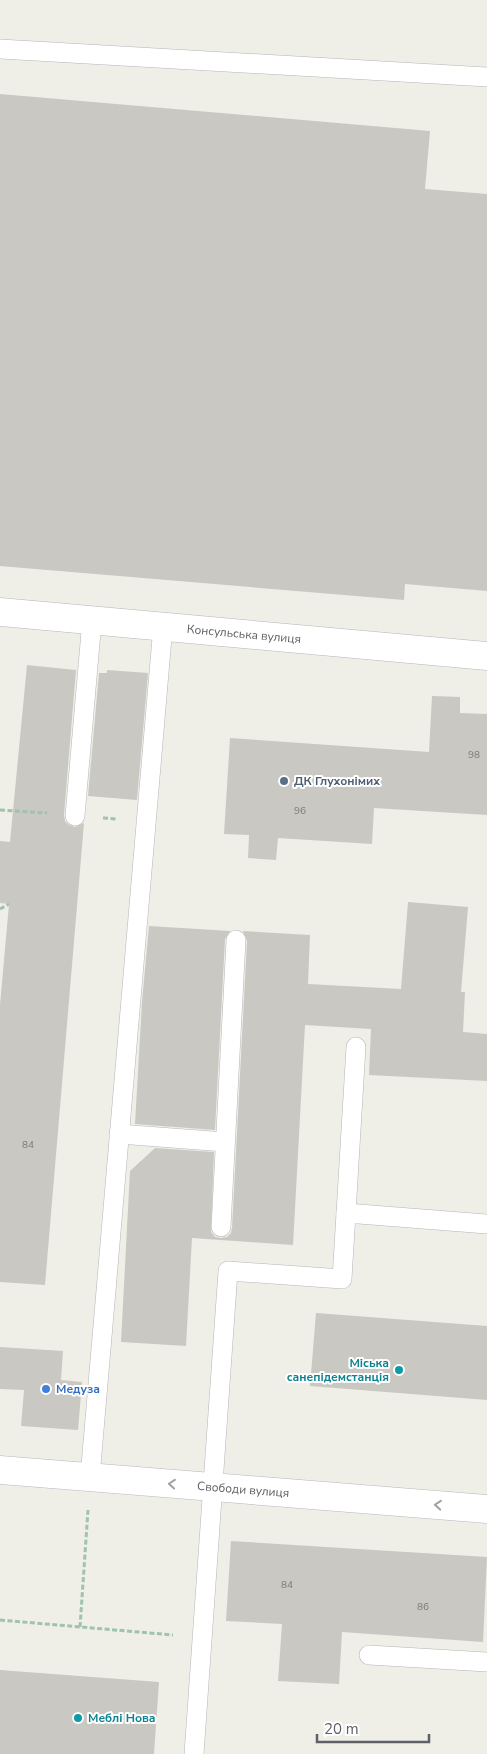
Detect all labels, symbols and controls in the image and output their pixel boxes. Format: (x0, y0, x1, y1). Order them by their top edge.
street label: Консульська вулиця (186, 621, 302, 647)
house number: 98 (468, 748, 480, 762)
place label: ДК Глухонімих (294, 773, 380, 789)
marker: ДК Глухонімих (278, 775, 290, 787)
house number: 96 (294, 804, 306, 818)
house number: 84 (22, 1138, 34, 1152)
place label: Міська санепідемстанція (287, 1355, 389, 1385)
marker: Міська санепідемстанція (393, 1364, 405, 1376)
place label: Медуза (56, 1381, 100, 1397)
marker: Медуза (40, 1383, 52, 1395)
one-way arrow (168, 1478, 176, 1489)
street label: Свободи вулиця (197, 1478, 290, 1501)
one-way arrow (434, 1500, 442, 1511)
house number: 84 (281, 1578, 293, 1592)
house number: 86 (417, 1600, 429, 1614)
place label: Меблі Нова (88, 1710, 156, 1726)
marker: Меблі Нова (72, 1712, 84, 1724)
scale bar (317, 1712, 430, 1744)
text: 20 m (324, 1719, 359, 1739)

